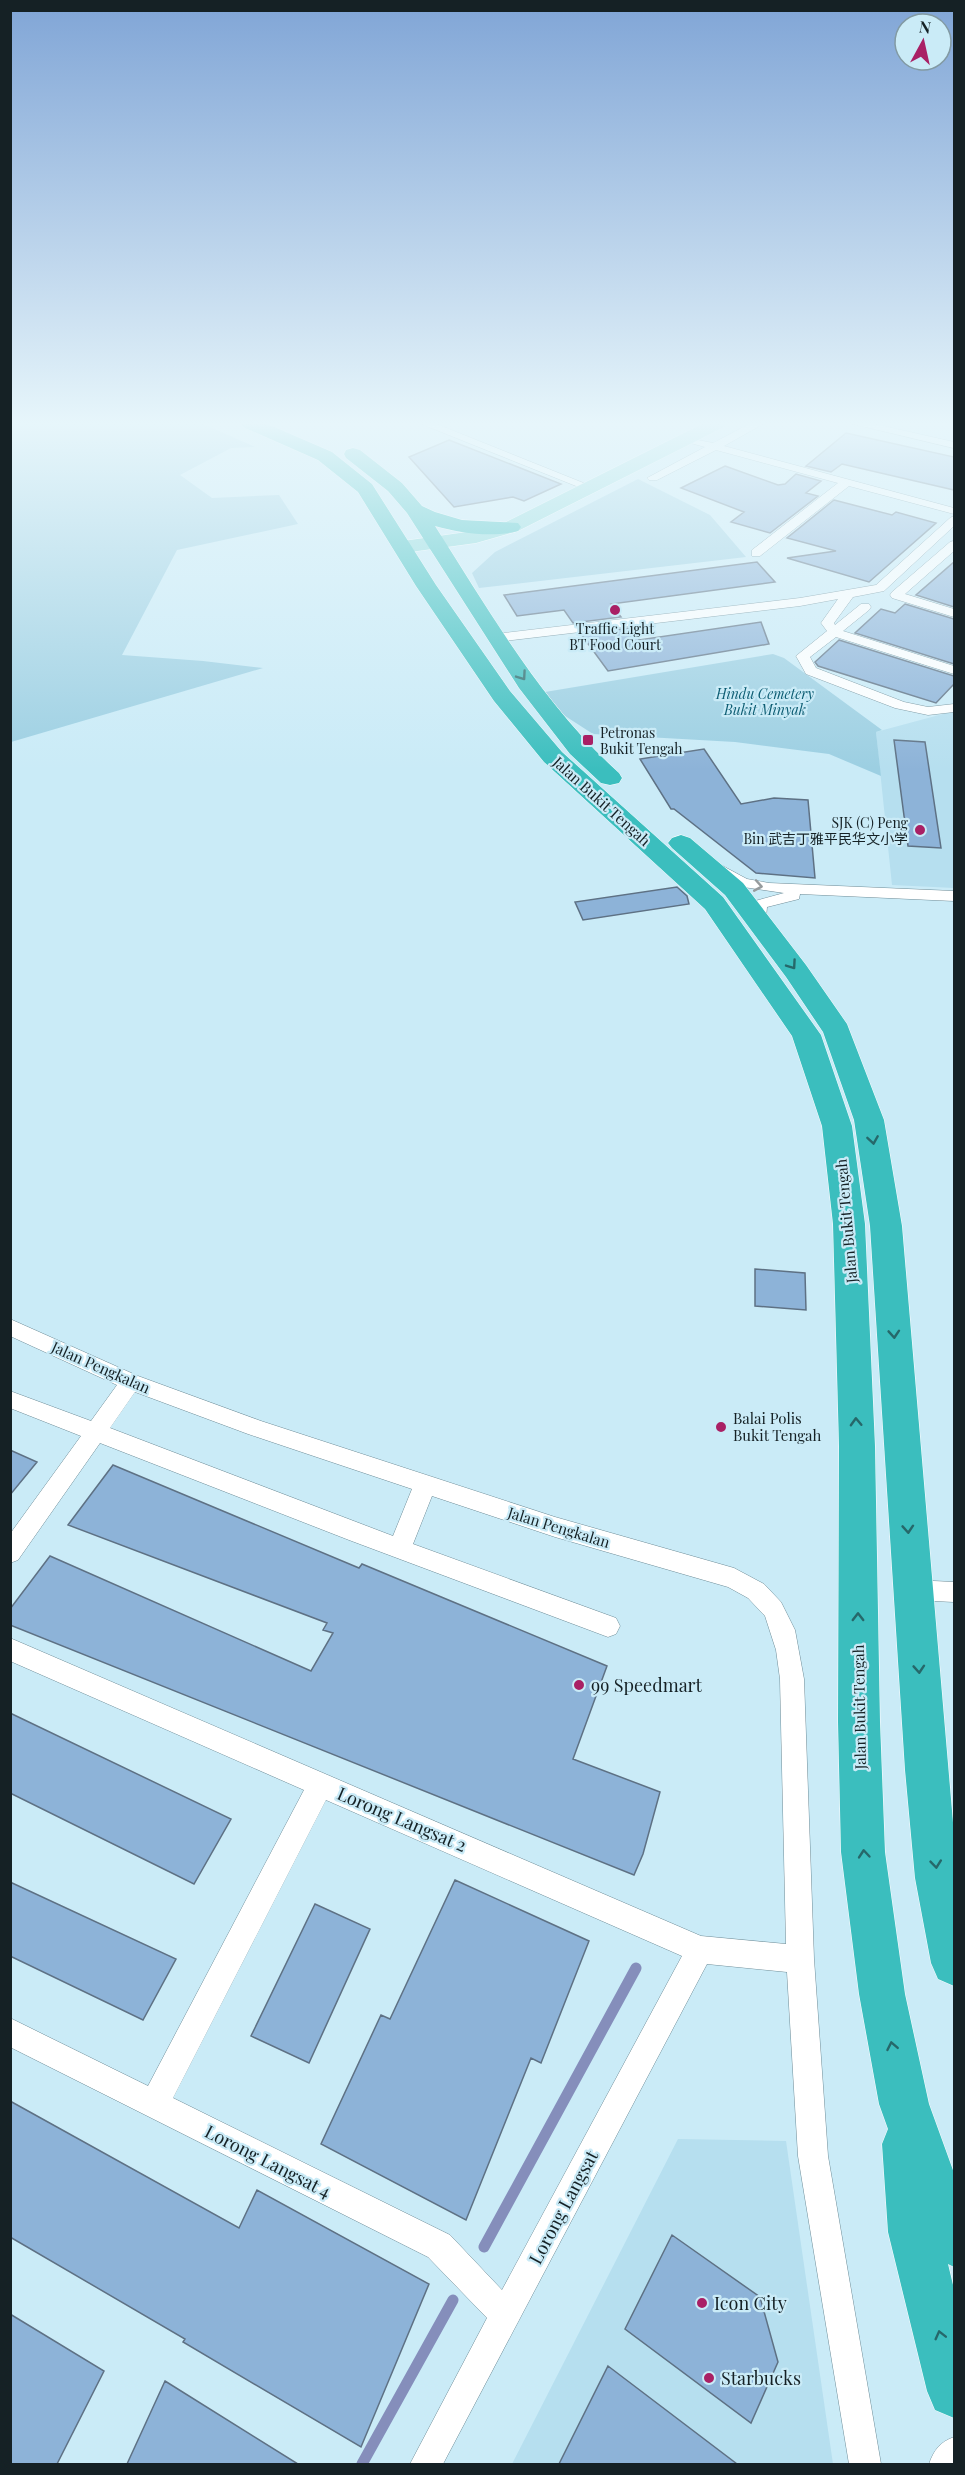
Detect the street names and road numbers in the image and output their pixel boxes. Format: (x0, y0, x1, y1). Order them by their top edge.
street label: Jalan Bukit Tengah (548, 751, 655, 850)
street label: Jalan Bukit Tengah (831, 1158, 861, 1285)
street label: Jalan Pengkalan (48, 1336, 153, 1398)
street label: Jalan Pengkalan (505, 1502, 612, 1552)
street label: Jalan Bukit Tengah (848, 1644, 870, 1771)
street label: Lorong Langsat 2 (334, 1781, 470, 1857)
street label: Lorong Langsat 4 (201, 2119, 335, 2203)
street label: Lorong Langsat (523, 2145, 603, 2268)

